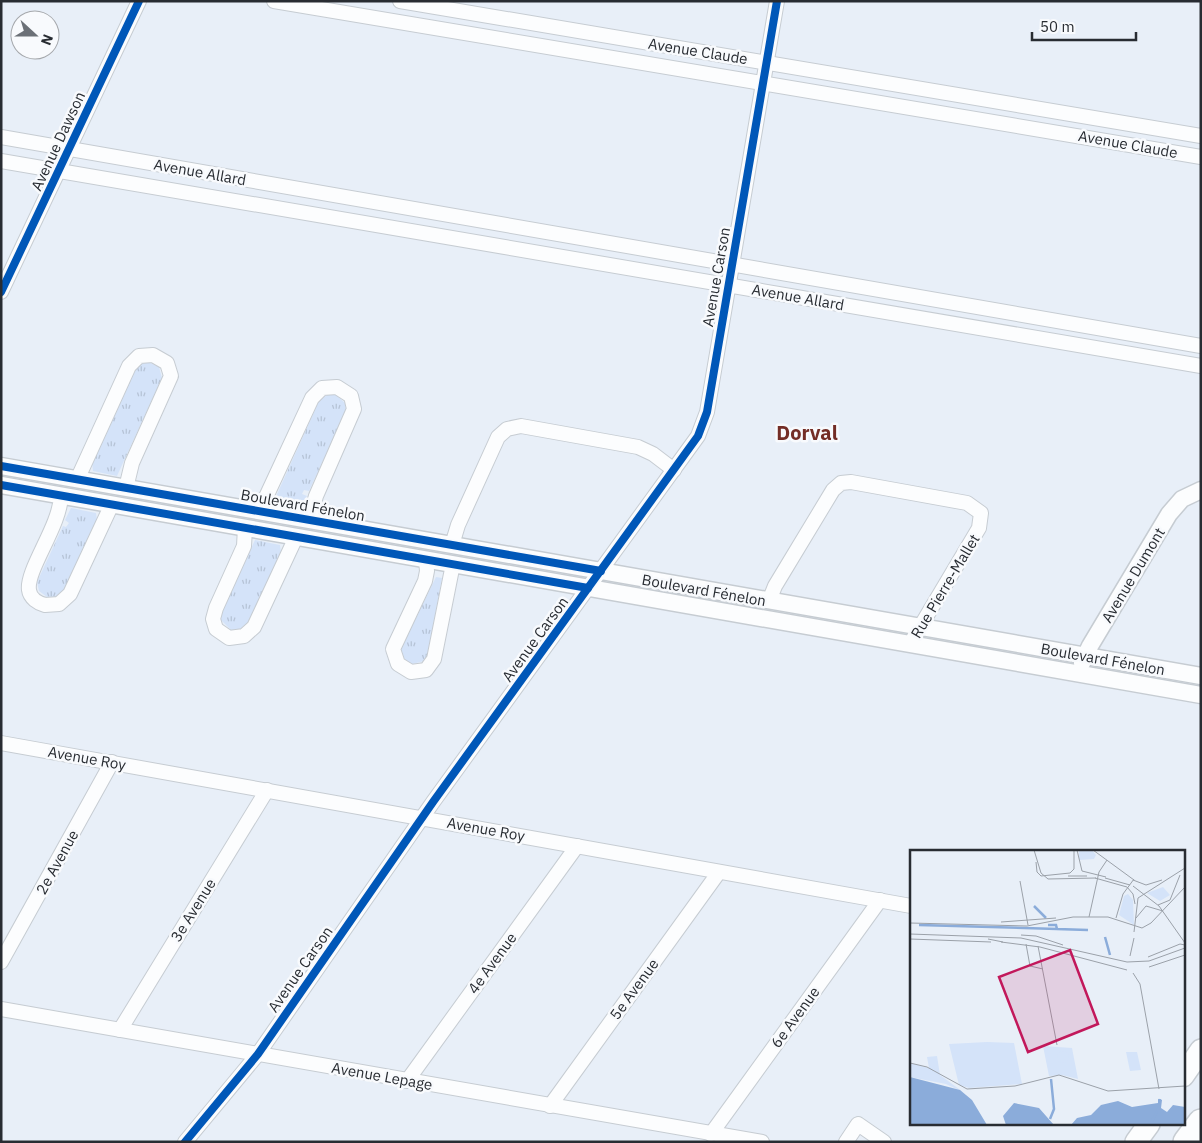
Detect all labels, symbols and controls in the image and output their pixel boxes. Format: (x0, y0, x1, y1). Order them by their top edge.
north arrow (10, 10, 60, 60)
scale bar (1032, 10, 1136, 42)
text: 50 m (1040, 17, 1075, 36)
text: N (37, 32, 57, 48)
street label: Avenue Claude (647, 34, 749, 68)
street label: Avenue Dawson (27, 88, 89, 194)
street label: Avenue Claude (1077, 126, 1179, 162)
street label: Avenue Allard (152, 155, 248, 189)
street label: Avenue Carson (698, 226, 734, 328)
street label: Avenue Allard (750, 280, 846, 314)
district label: Dorval (776, 419, 838, 446)
street label: Boulevard Fénelon (239, 485, 367, 525)
street label: Avenue Dumont (1097, 524, 1169, 626)
street label: Rue Pierre-Mallet (906, 531, 984, 641)
street label: Boulevard Fénelon (640, 570, 768, 610)
street label: Avenue Carson (498, 593, 572, 685)
street label: Boulevard Fénelon (1039, 639, 1167, 679)
street label: Avenue Roy (47, 742, 128, 774)
street label: Avenue Roy (446, 813, 527, 845)
street label: 2e Avenue (32, 826, 82, 898)
inset map (910, 850, 1184, 1126)
street label: 3e Avenue (166, 875, 220, 945)
street label: Avenue Carson (263, 922, 337, 1016)
street label: 4e Avenue (463, 929, 521, 997)
street label: 5e Avenue (605, 955, 663, 1023)
street label: 6e Avenue (766, 983, 824, 1051)
street label: Avenue Lepage (330, 1058, 434, 1094)

